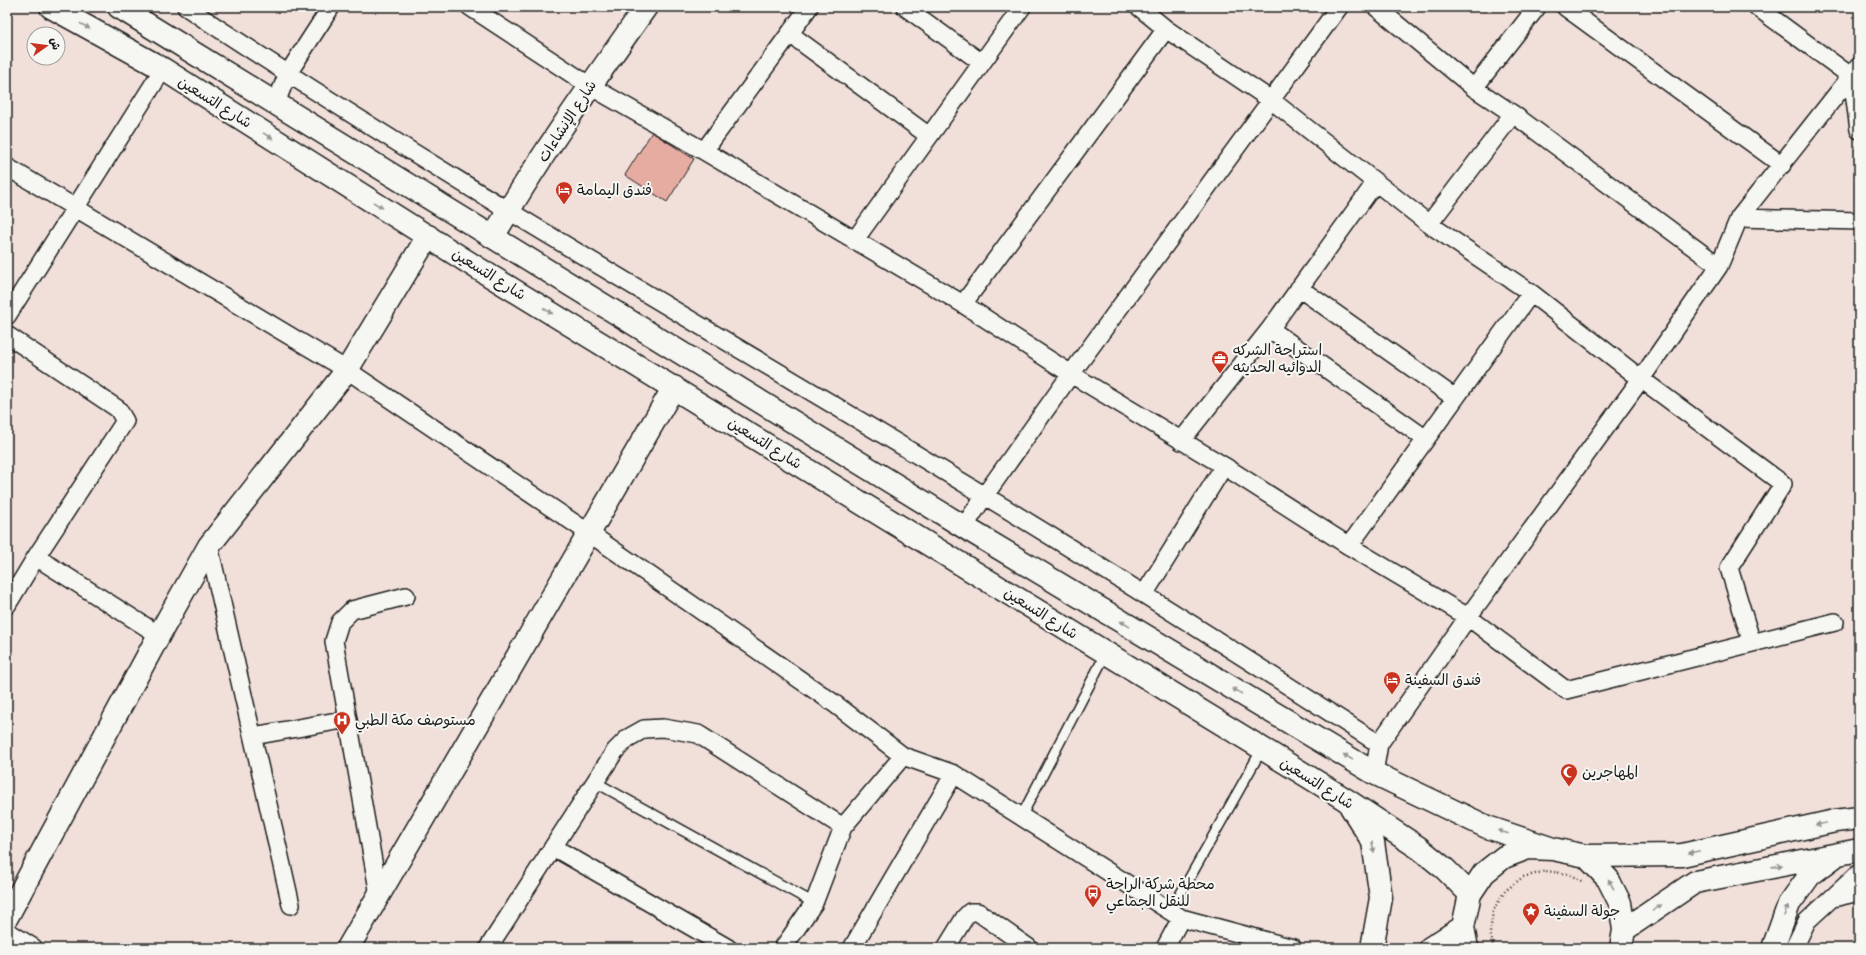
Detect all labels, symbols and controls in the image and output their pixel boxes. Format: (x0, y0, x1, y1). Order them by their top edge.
one-way arrow (79, 22, 91, 29)
north arrow (26, 26, 66, 66)
text: ش (47, 36, 63, 51)
street label: شارع التسعين (174, 72, 255, 133)
street label: شارع الإنشاءات (534, 77, 601, 166)
one-way arrow (262, 132, 274, 139)
hotel icon: فندق اليمامة (554, 180, 574, 205)
place label: فندق اليمامة (577, 181, 652, 199)
one-way arrow (373, 201, 383, 209)
street label: شارع التسعين (448, 244, 529, 305)
one-way arrow (542, 307, 554, 314)
place label: استراحة الشركه الدوائيه الحديثه (1233, 341, 1322, 376)
office icon: استراحة الشركه الدوائيه الحديثه (1210, 349, 1230, 374)
street label: شارع التسعين (724, 413, 805, 474)
street label: شارع التسعين (1000, 583, 1081, 644)
one-way arrow (1119, 620, 1131, 627)
hotel icon: فندق السفينة (1382, 670, 1402, 695)
place label: فندق السفينة (1405, 671, 1481, 689)
one-way arrow (1231, 687, 1243, 694)
hospital icon: مستوصف مكة الطبي (332, 710, 352, 735)
place label: مستوصف مكة الطبي (355, 711, 476, 733)
street label: شارع التسعين (1276, 753, 1357, 814)
one-way arrow (1342, 754, 1354, 761)
mosque icon: المهاجرين (1559, 762, 1579, 787)
place label: المهاجرين (1582, 763, 1638, 781)
one-way arrow (1814, 822, 1827, 828)
one-way arrow (1496, 829, 1508, 835)
one-way arrow (1371, 841, 1377, 853)
one-way arrow (1687, 850, 1700, 856)
one-way arrow (1771, 863, 1783, 869)
place label: محطة شركة الراحة للنقل الجماعي (1106, 875, 1215, 914)
one-way arrow (1607, 878, 1614, 890)
bus stop icon: محطة شركة الراحة للنقل الجماعي (1083, 883, 1103, 908)
place icon: جولة السفينة (1521, 901, 1541, 926)
place label: جولة السفينة (1544, 902, 1620, 920)
one-way arrow (1651, 904, 1662, 912)
one-way arrow (1784, 905, 1790, 917)

